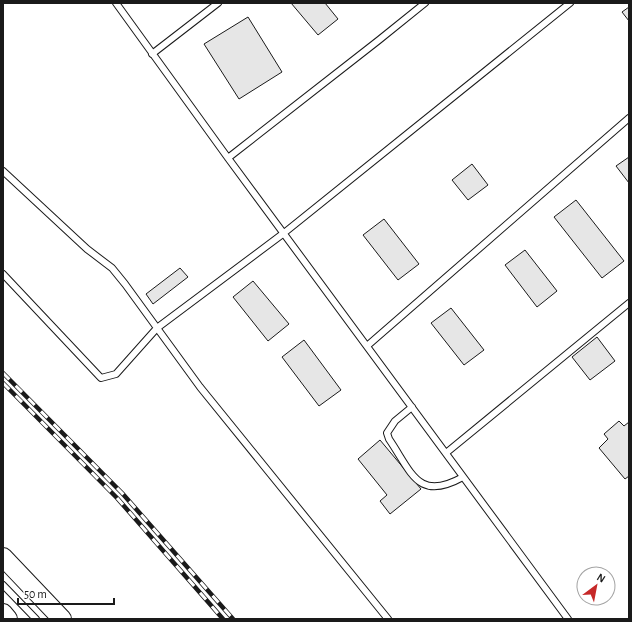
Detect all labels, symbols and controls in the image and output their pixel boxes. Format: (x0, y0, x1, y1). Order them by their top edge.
north arrow (576, 566, 616, 606)
text: N (595, 571, 607, 585)
scale bar (18, 580, 114, 606)
text: 50 m (24, 588, 47, 600)

